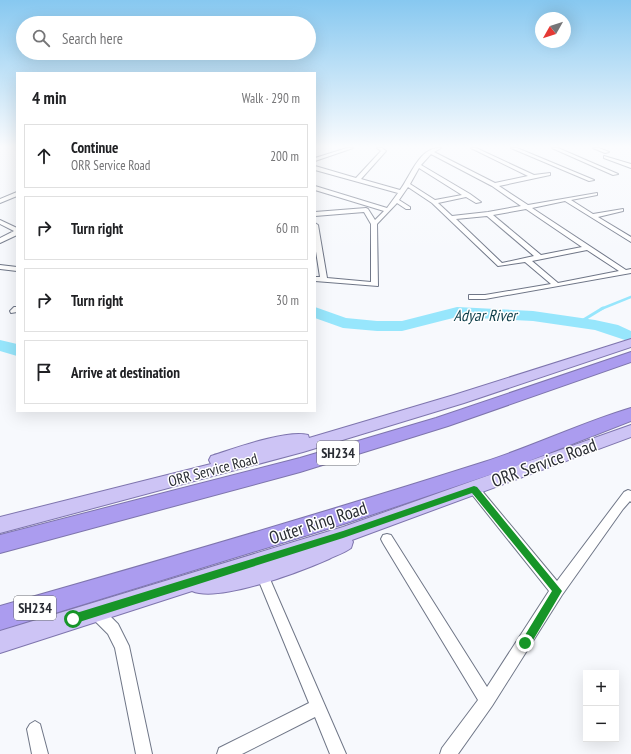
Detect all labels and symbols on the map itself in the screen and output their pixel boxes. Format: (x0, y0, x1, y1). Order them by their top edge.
north arrow (535, 12, 571, 48)
water label: Adyar River (453, 305, 519, 325)
street label: ORR Service Road (488, 433, 599, 492)
road number: SH234 (317, 441, 359, 465)
street label: ORR Service Road (166, 448, 260, 491)
street label: Outer Ring Road (266, 496, 370, 549)
road number: SH234 (14, 596, 56, 620)
route start (64, 610, 82, 628)
route end (516, 634, 534, 652)

